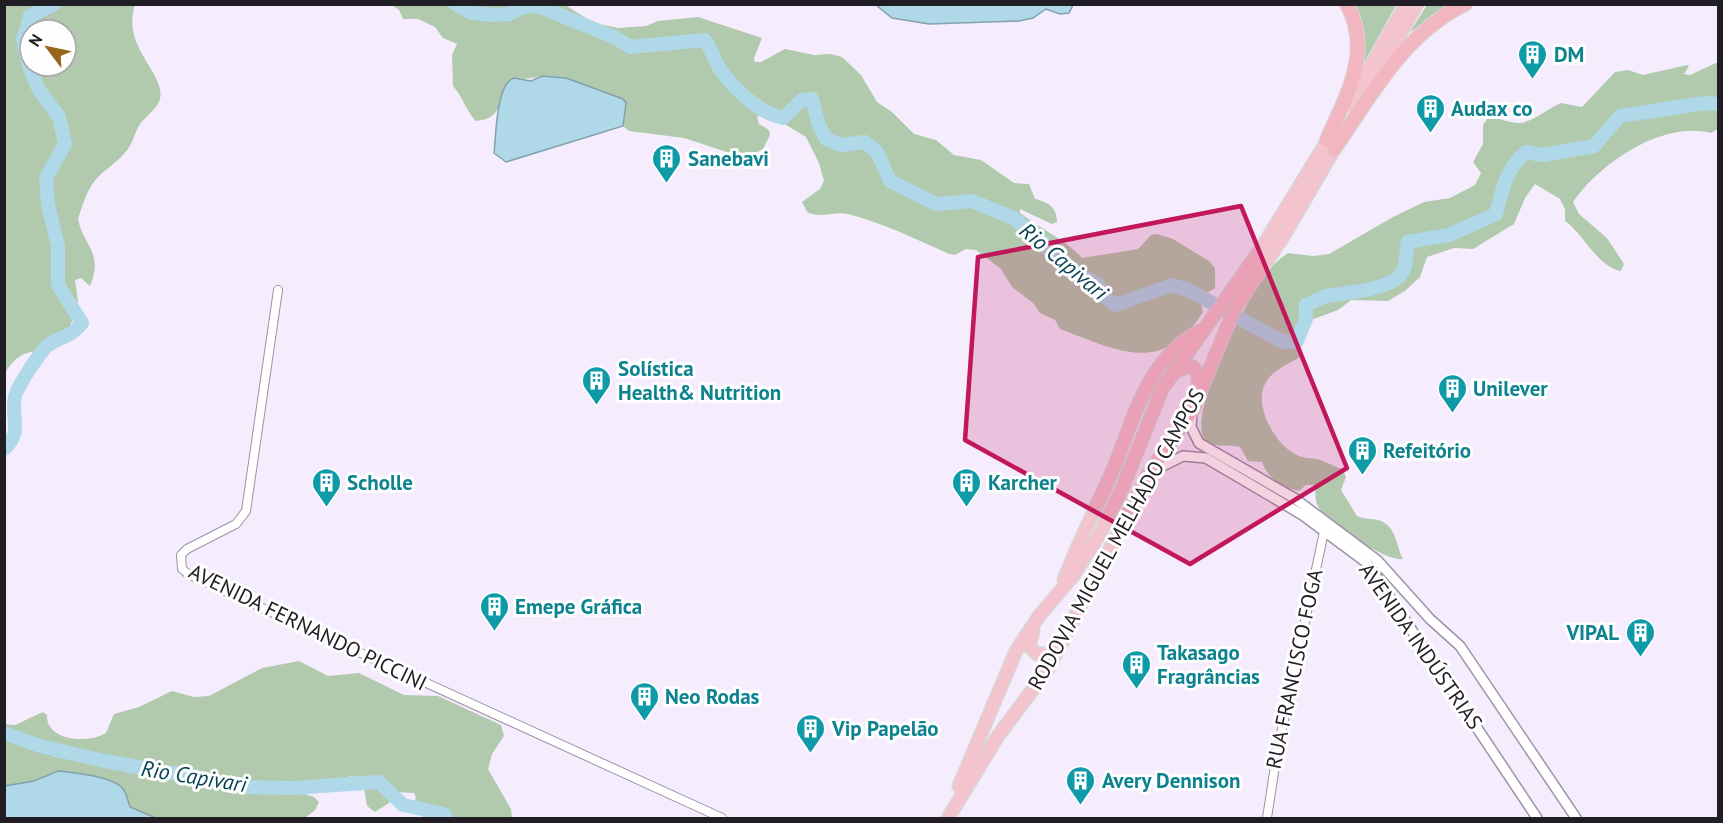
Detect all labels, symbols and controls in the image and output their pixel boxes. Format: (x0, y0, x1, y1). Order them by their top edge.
north arrow (18, 18, 78, 78)
text: N (24, 30, 47, 50)
building icon: DM (1517, 38, 1549, 80)
place label: DM (1554, 41, 1584, 68)
building icon: Audax co (1414, 92, 1446, 134)
place label: Audax co (1451, 95, 1532, 122)
building icon: Sanebavi (651, 142, 683, 184)
place label: Sanebavi (688, 145, 769, 172)
water label: Rio Capivari (1014, 216, 1115, 307)
place label: Solística Health& Nutrition (618, 355, 781, 406)
building icon: Solística Health& Nutrition (581, 364, 613, 406)
building icon: Unilever (1436, 372, 1468, 414)
place label: Unilever (1473, 375, 1548, 402)
street label: RODOVIA MIGUEL MELHADO CAMPOS (1022, 383, 1210, 695)
building icon: Refeitório (1346, 434, 1378, 476)
place label: Refeitório (1383, 437, 1471, 464)
building icon: Scholle (310, 466, 342, 508)
building icon: Karcher (951, 466, 983, 508)
place label: Scholle (347, 469, 413, 496)
place label: Karcher (988, 469, 1058, 496)
street label: AVENIDA INDÚSTRIAS (1353, 557, 1489, 735)
street label: AVENIDA FERNANDO PICCINI (185, 558, 431, 696)
street label: RUA FRANCISCO FOGA (1260, 566, 1329, 771)
building icon: Emepe Gráfica (478, 590, 510, 632)
place label: Emepe Gráfica (515, 593, 642, 620)
building icon: VIPAL (1624, 616, 1656, 658)
place label: VIPAL (1565, 619, 1619, 646)
place label: Takasago Fragrâncias (1157, 639, 1260, 690)
building icon: Takasago Fragrâncias (1120, 648, 1152, 690)
building icon: Neo Rodas (628, 680, 660, 722)
place label: Neo Rodas (665, 683, 760, 710)
building icon: Vip Papelão (795, 712, 827, 754)
place label: Vip Papelão (831, 715, 939, 742)
water label: Rio Capivari (139, 754, 250, 798)
building icon: Avery Dennison (1065, 764, 1097, 806)
place label: Avery Dennison (1102, 767, 1240, 794)

